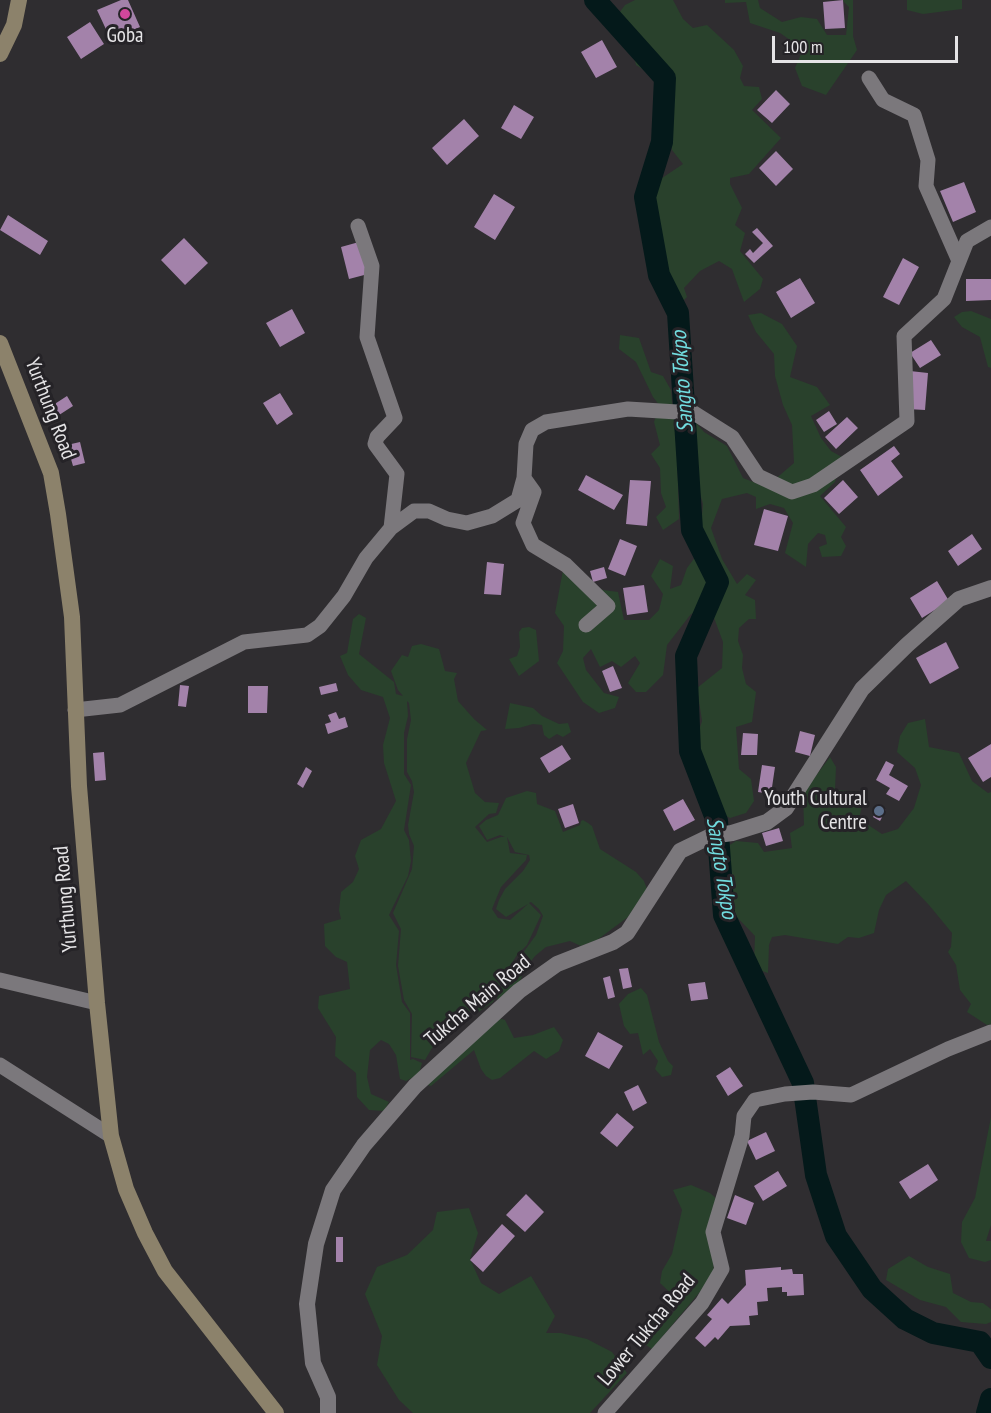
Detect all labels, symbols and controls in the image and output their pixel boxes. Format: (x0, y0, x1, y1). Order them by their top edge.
marker: Goba (118, 7, 132, 21)
place label: Goba (107, 23, 143, 49)
scale bar (775, 24, 961, 62)
text: 100 m (783, 35, 823, 58)
water label: Sangto Tokpo (666, 330, 700, 434)
street label: Yurthung Road (19, 355, 81, 463)
place label: Youth Cultural Centre (764, 786, 867, 836)
marker: Youth Cultural Centre (872, 804, 886, 818)
water label: Sangto Tokpo (700, 816, 742, 920)
street label: Yurthung Road (49, 845, 83, 953)
street label: Tukcha Main Road (420, 950, 536, 1052)
street label: Lower Tukcha Road (593, 1269, 701, 1391)

